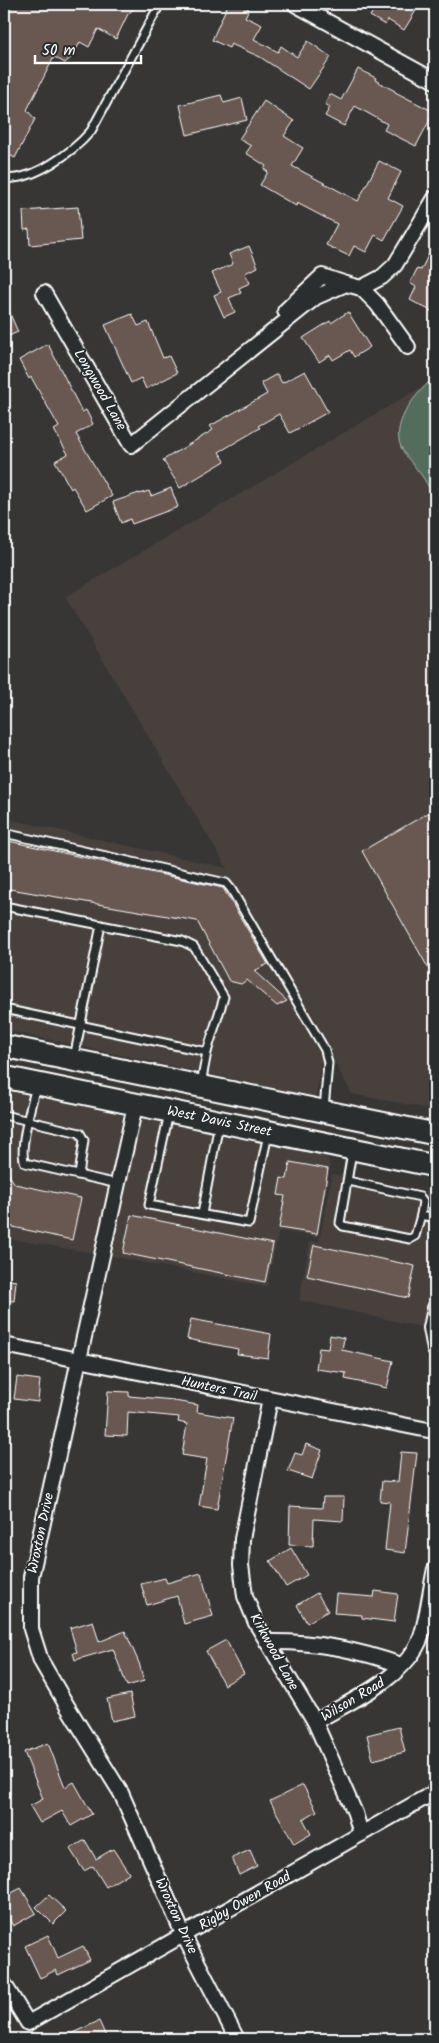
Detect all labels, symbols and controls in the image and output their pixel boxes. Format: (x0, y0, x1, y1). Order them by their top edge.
scale bar (35, 32, 141, 64)
text: 50 m (42, 39, 76, 63)
street label: Longwood Lane (68, 345, 133, 435)
street label: West Davis Street (165, 1100, 274, 1143)
street label: Hunters Trail (179, 1370, 259, 1408)
street label: Wroxton Drive (22, 1490, 60, 1575)
street label: Kirkwood Lane (244, 1609, 305, 1695)
street label: Wilson Road (317, 1672, 390, 1728)
street label: Rigby Owen Road (195, 1865, 296, 1936)
street label: Wroxton Drive (149, 1874, 204, 1958)

